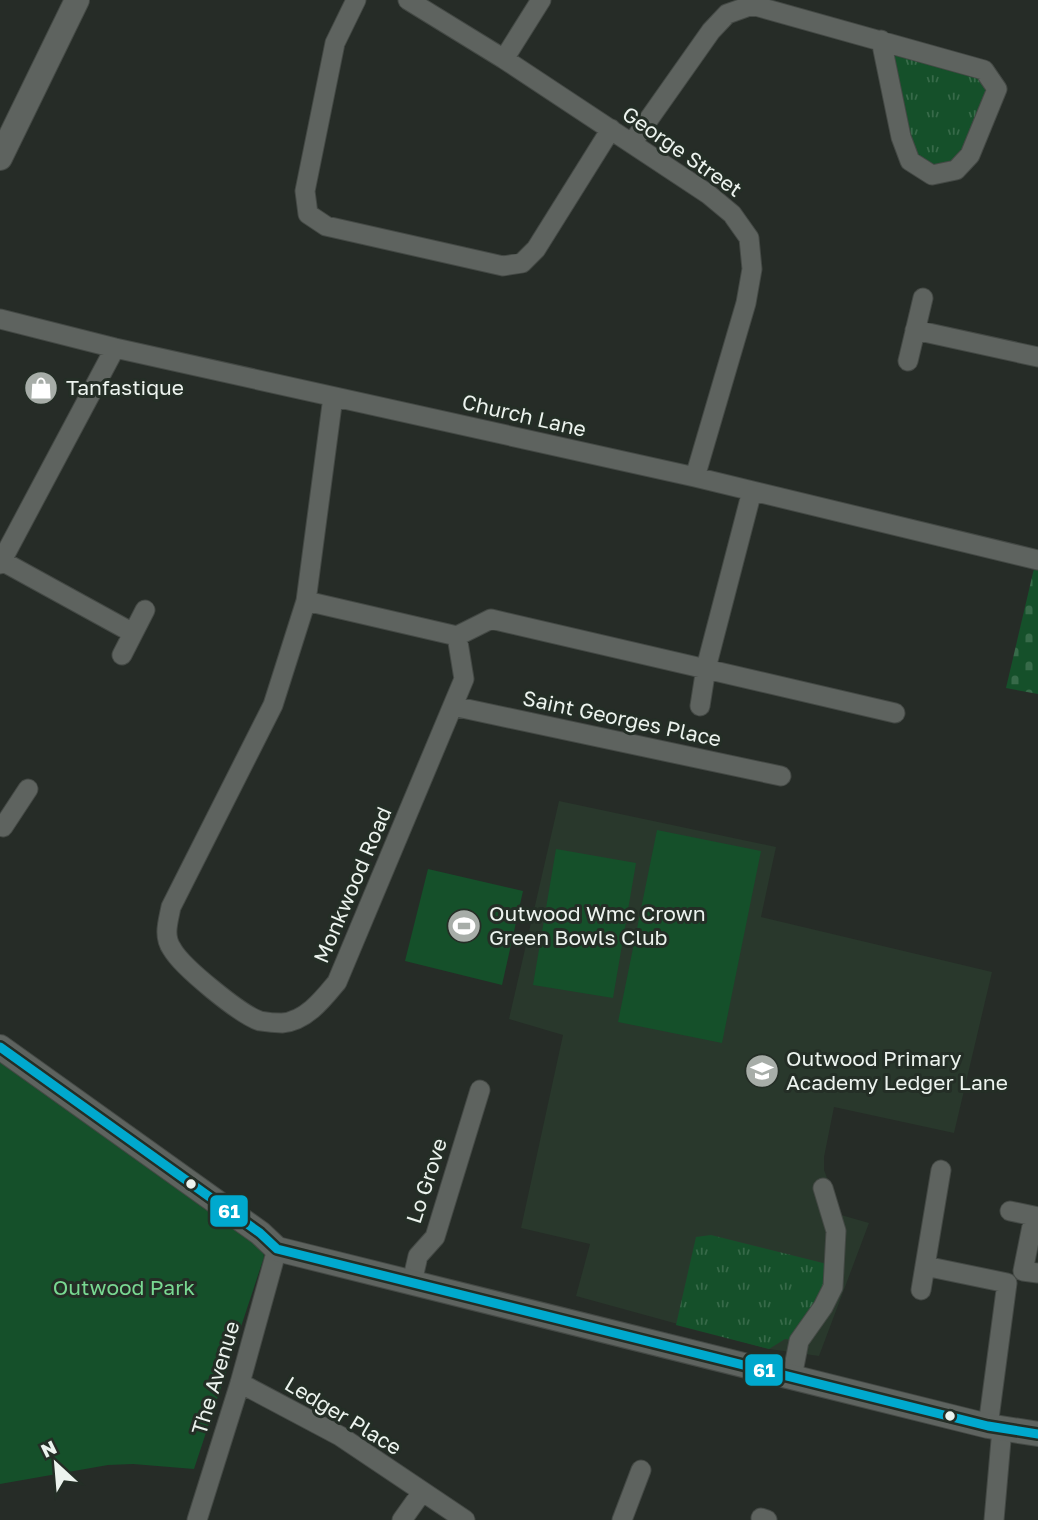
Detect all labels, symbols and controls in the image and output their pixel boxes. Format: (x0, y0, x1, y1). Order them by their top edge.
street label: George Street (618, 100, 747, 202)
shop icon: Tanfastique (22, 369, 60, 407)
place label: Tanfastique (66, 374, 184, 400)
street label: Church Lane (460, 388, 589, 442)
street label: Saint Georges Place (521, 684, 724, 752)
street label: Monkwood Road (307, 803, 397, 967)
place label: Outwood Wmc Crown Green Bowls Club (489, 900, 706, 950)
sports icon: Outwood Wmc Crown Green Bowls Club (445, 907, 483, 945)
place label: Outwood Primary Academy Ledger Lane (786, 1045, 1008, 1095)
school or university icon: Outwood Primary Academy Ledger Lane (743, 1052, 781, 1090)
street label: Lo Grove (400, 1135, 452, 1227)
unlabelled marker (184, 1177, 198, 1191)
line badge: 61 (209, 1194, 249, 1228)
text: 61 (218, 1199, 240, 1222)
park label: Outwood Park (53, 1274, 195, 1300)
street label: The Avenue (185, 1318, 245, 1438)
line badge: 61 (744, 1353, 784, 1387)
text: 61 (753, 1358, 775, 1381)
street label: Ledger Place (281, 1370, 407, 1460)
unlabelled marker (943, 1409, 957, 1423)
north arrow (21, 1429, 91, 1499)
text: N (37, 1435, 60, 1462)

